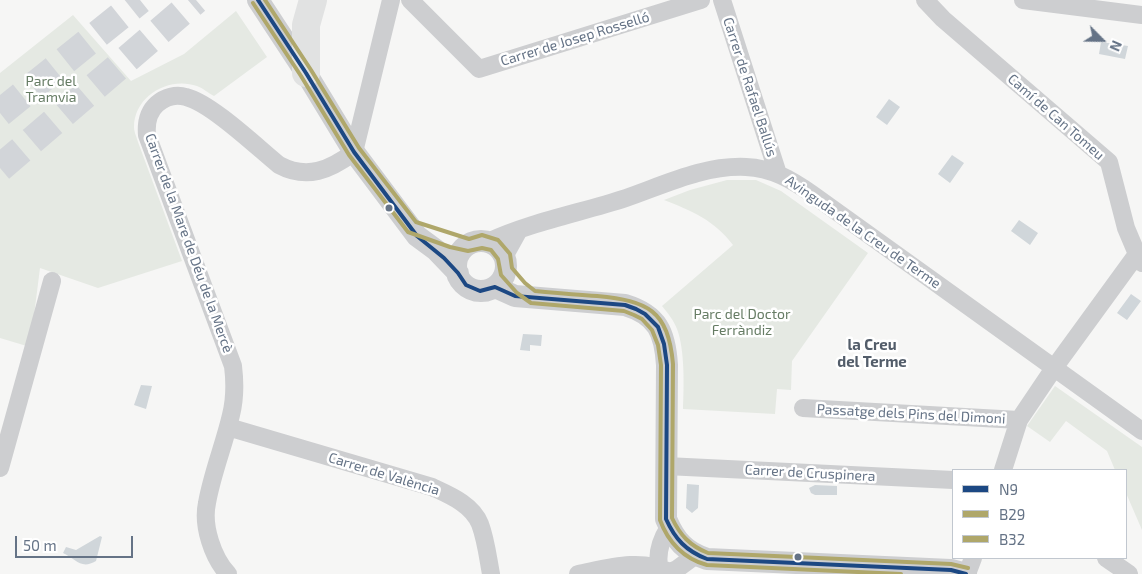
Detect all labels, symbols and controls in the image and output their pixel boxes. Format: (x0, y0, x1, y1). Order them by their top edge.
street label: Carrer de Josep Rosselló (499, 8, 651, 70)
street label: Carrer de Rafael Ballús (720, 15, 780, 159)
north arrow (1077, 15, 1127, 65)
text: N (1106, 38, 1126, 54)
street label: Camí de Can Tomeu (1004, 71, 1108, 163)
park label: Parc del Tramvia (26, 73, 76, 105)
street label: Carrer de la Mare de Déu de la Mercè (141, 131, 237, 355)
street label: Avinguda de la Creu de Terme (782, 172, 944, 292)
unlabelled marker (384, 203, 394, 213)
park label: Parc del Doctor Ferràndiz (693, 306, 791, 338)
district label: la Creu del Terme (837, 336, 907, 371)
street label: Passatge dels Pins del Dimoni (816, 401, 1006, 427)
street label: Carrer de València (326, 449, 442, 499)
street label: Carrer de Cruspinera (744, 461, 876, 485)
legend (952, 469, 1127, 559)
text: N9 (999, 480, 1018, 498)
text: B29 (999, 505, 1025, 523)
scale bar (18, 526, 135, 558)
text: B32 (999, 530, 1025, 548)
text: 50 m (23, 536, 57, 554)
unlabelled marker (793, 552, 803, 562)

